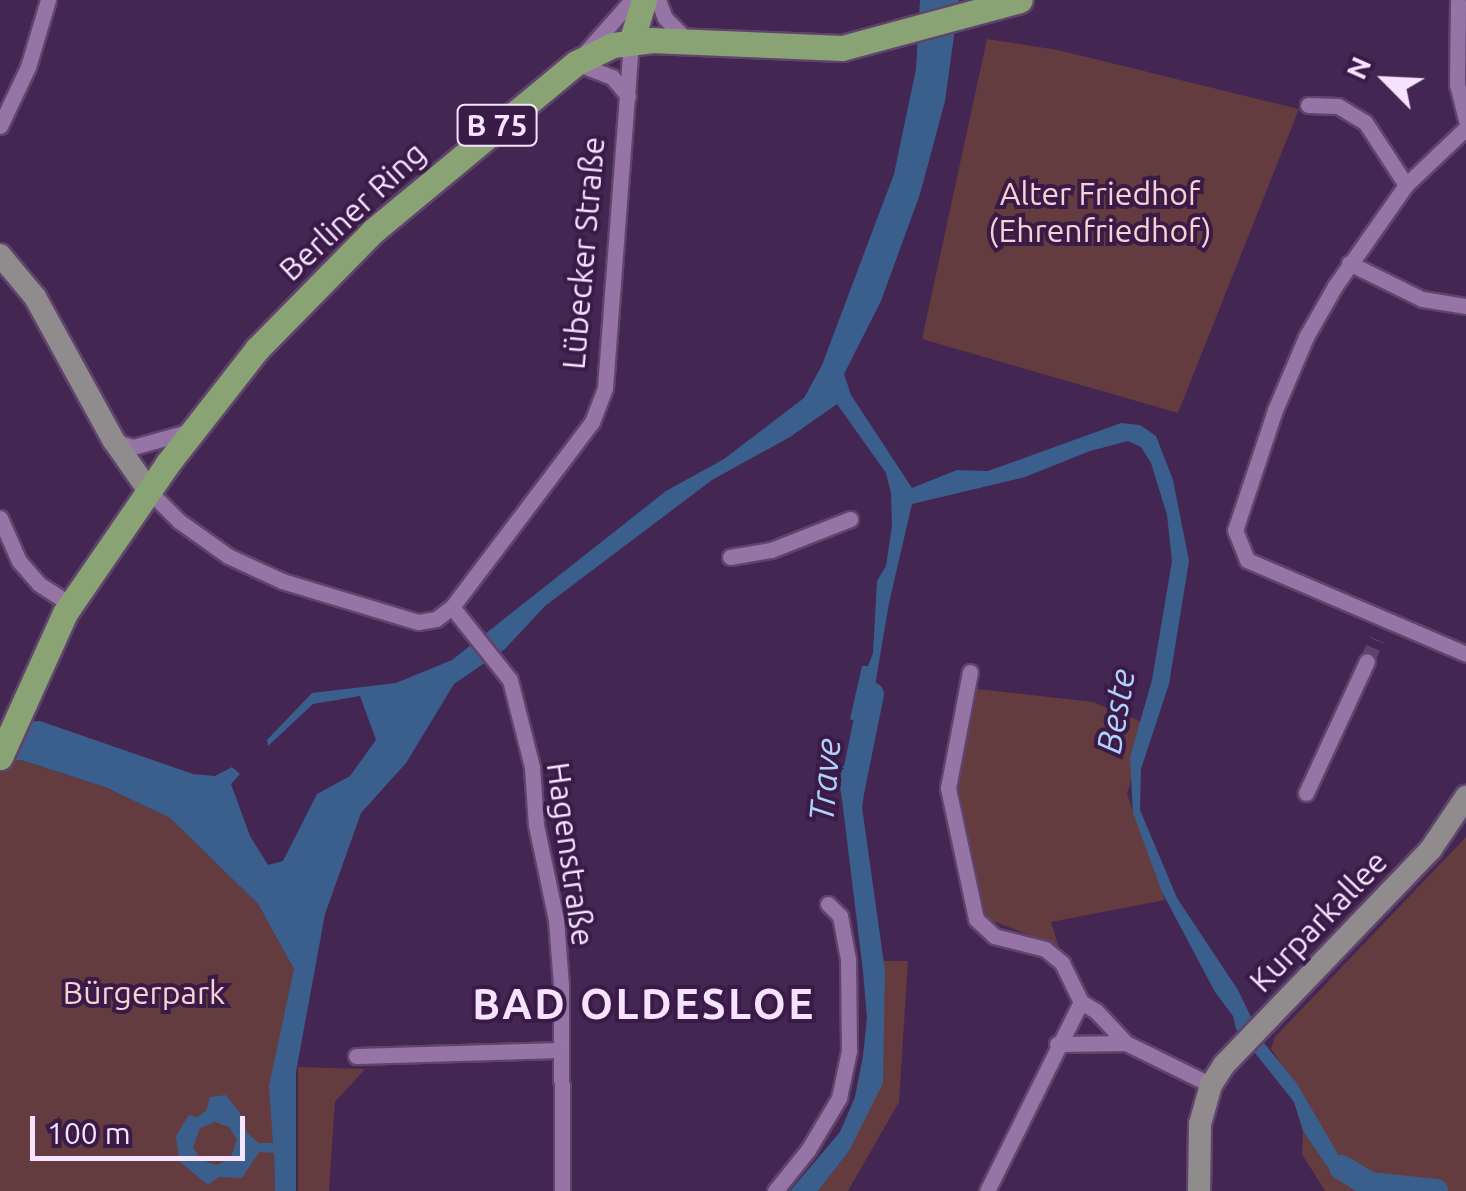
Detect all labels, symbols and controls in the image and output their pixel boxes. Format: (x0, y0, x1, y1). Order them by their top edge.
north arrow (1336, 30, 1436, 130)
text: N (1340, 52, 1377, 83)
road number: B 75 (454, 100, 540, 150)
street label: Berliner Ring (271, 134, 433, 288)
street label: Lübecker Straße (554, 135, 612, 371)
park label: Alter Friedhof (Ehrenfriedhof) (988, 175, 1212, 250)
water label: Beste (1087, 665, 1143, 757)
water label: Trave (799, 736, 849, 824)
street label: Hagenstraße (539, 760, 603, 948)
street label: Kurparkallee (1241, 842, 1395, 1000)
park label: Bürgerpark (63, 973, 225, 1011)
district label: BAD OLDESLOE (472, 979, 816, 1029)
scale bar (35, 1096, 250, 1158)
text: 100 m (47, 1116, 131, 1150)

